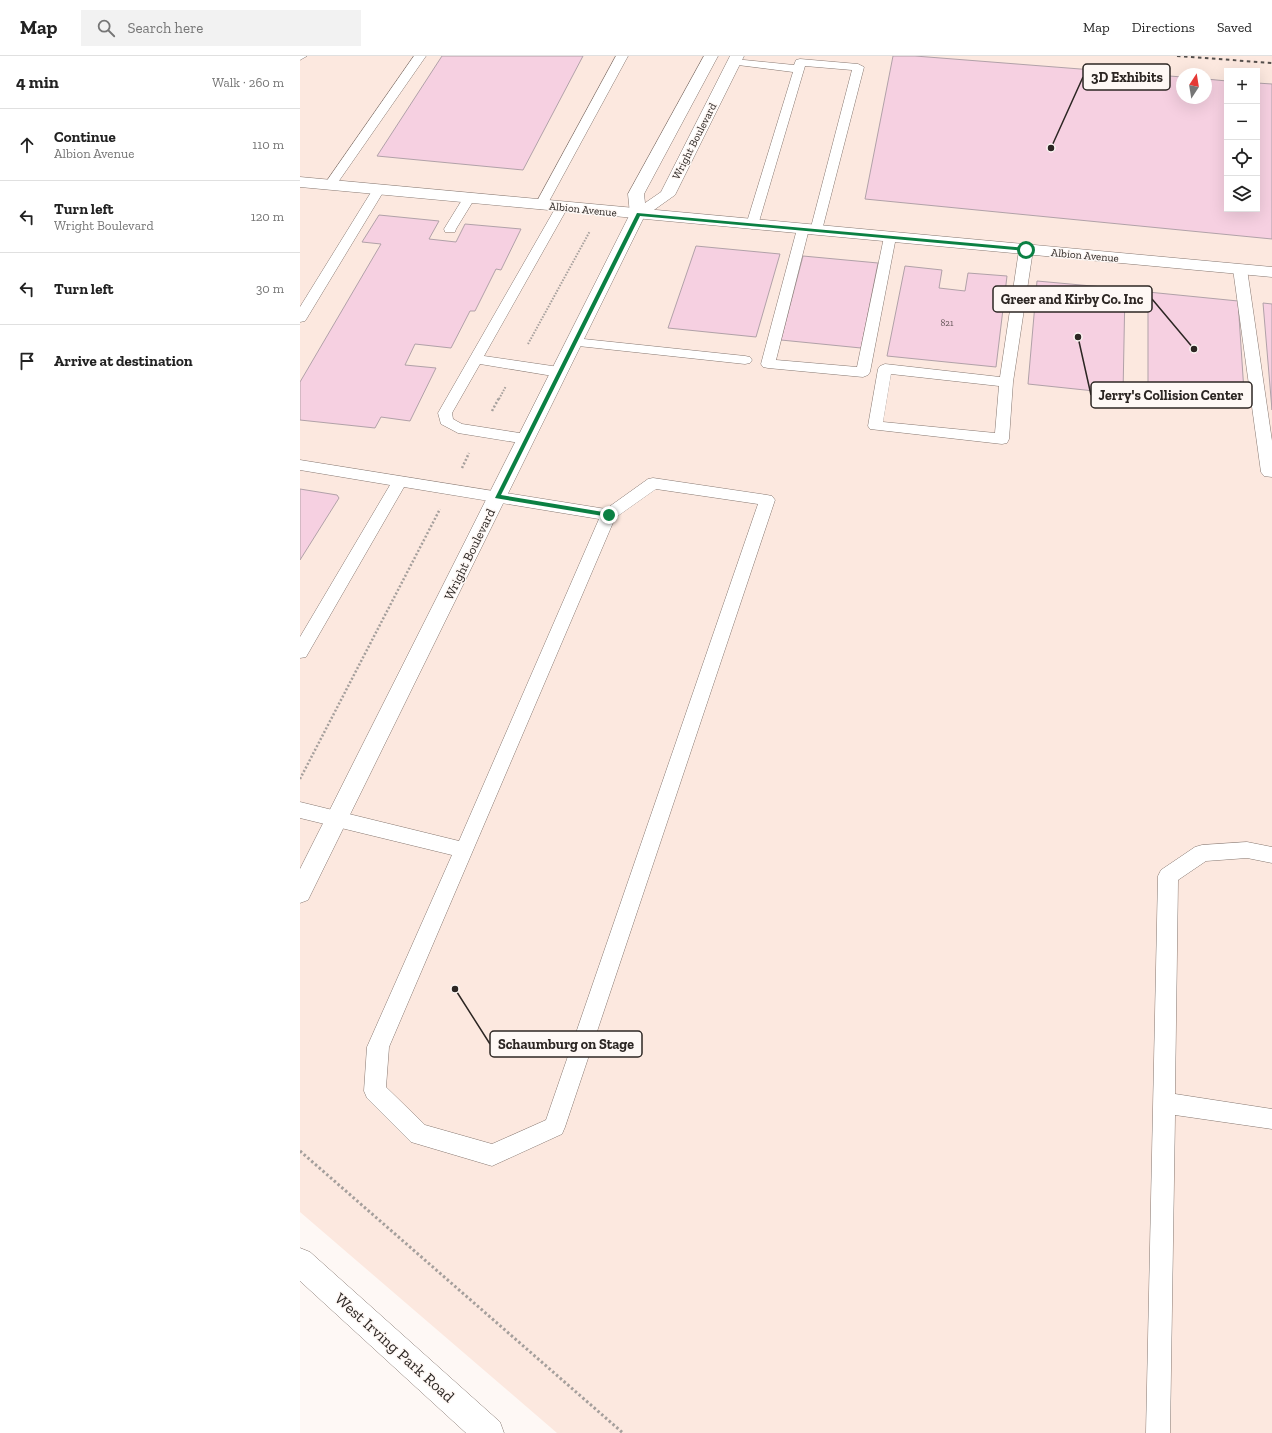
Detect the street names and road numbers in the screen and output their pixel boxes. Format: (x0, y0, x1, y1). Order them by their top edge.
street label: Wright Boulevard (670, 101, 719, 182)
street label: Albion Avenue (548, 199, 617, 220)
street label: Albion Avenue (1051, 246, 1119, 265)
street label: Wright Boulevard (441, 506, 498, 602)
street label: West Irving Park Road (331, 1289, 458, 1406)

